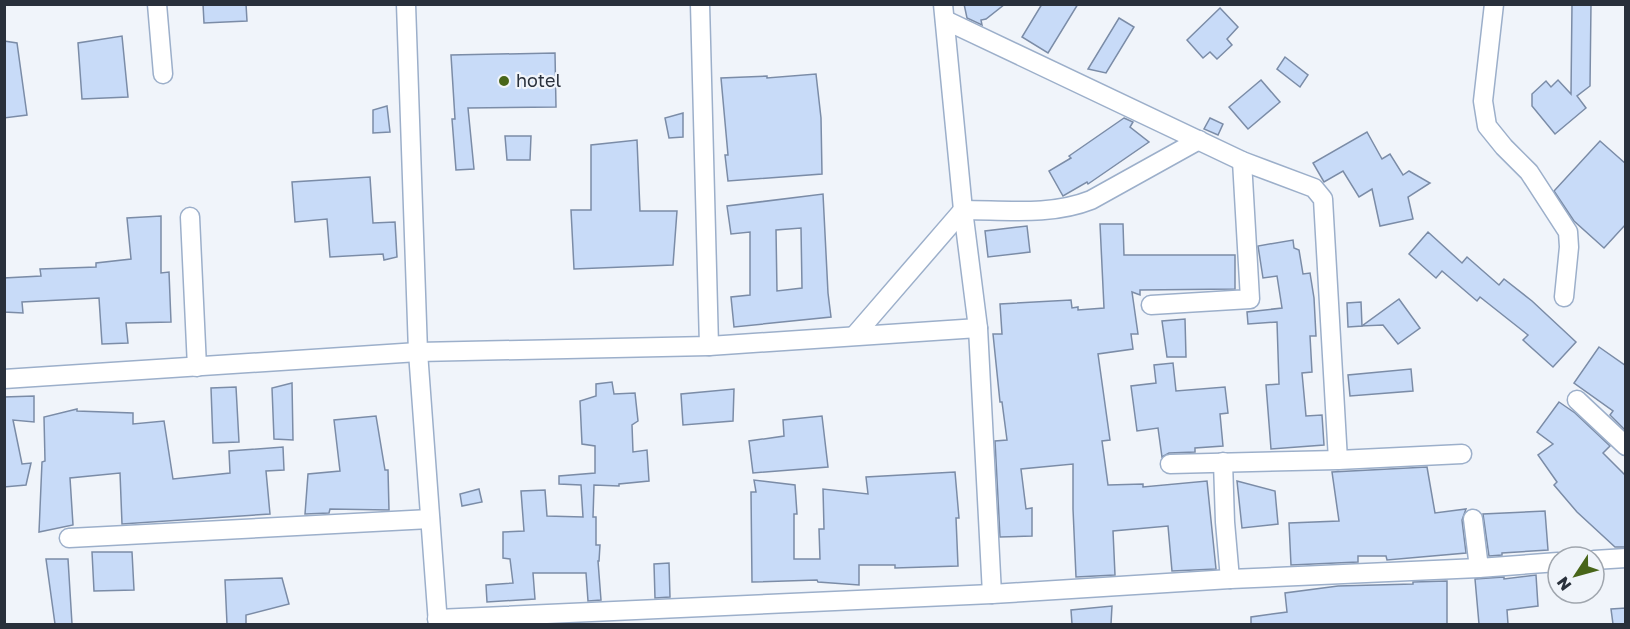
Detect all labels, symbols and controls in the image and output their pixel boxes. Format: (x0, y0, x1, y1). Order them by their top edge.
place label: hotel (516, 69, 562, 91)
marker: hotel (497, 74, 511, 88)
north arrow (1546, 545, 1606, 605)
text: N (1552, 573, 1576, 595)

